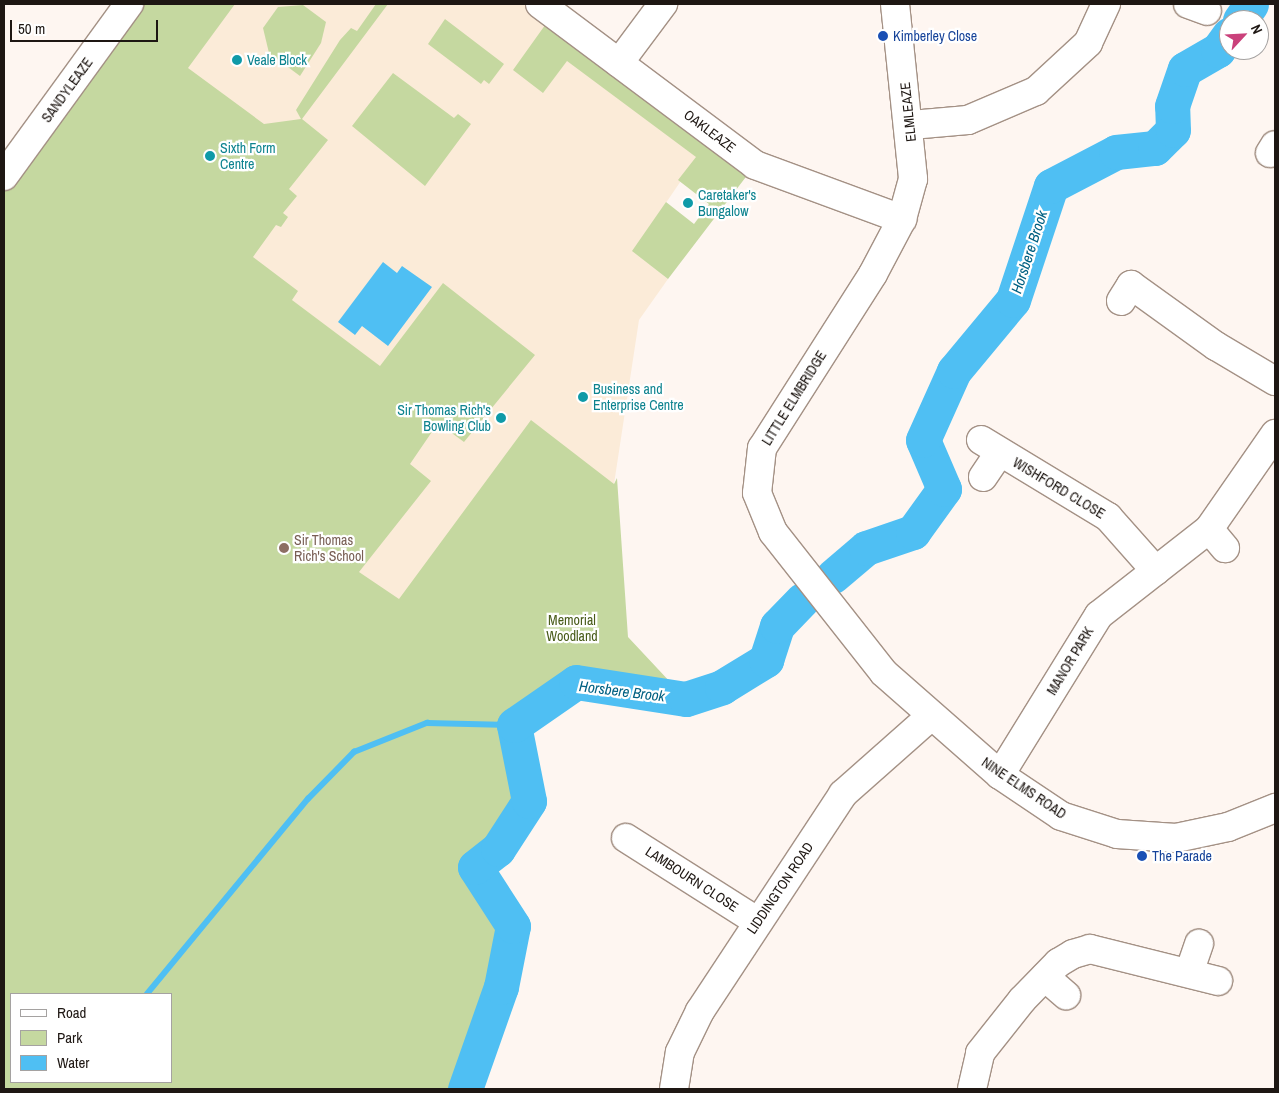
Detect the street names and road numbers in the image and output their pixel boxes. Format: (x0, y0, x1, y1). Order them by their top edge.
street label: SANDYLEAZE (38, 54, 96, 126)
street label: ELMLEAZE (897, 81, 919, 143)
street label: OAKLEAZE (681, 106, 739, 156)
street label: LITTLE ELMBRIDGE (758, 348, 830, 448)
street label: WISHFORD CLOSE (1010, 454, 1108, 522)
street label: MANOR PARK (1043, 624, 1097, 698)
street label: NINE ELMS ROAD (979, 754, 1069, 822)
street label: LIDDINGTON ROAD (743, 839, 817, 937)
street label: LAMBOURN CLOSE (642, 843, 742, 915)

